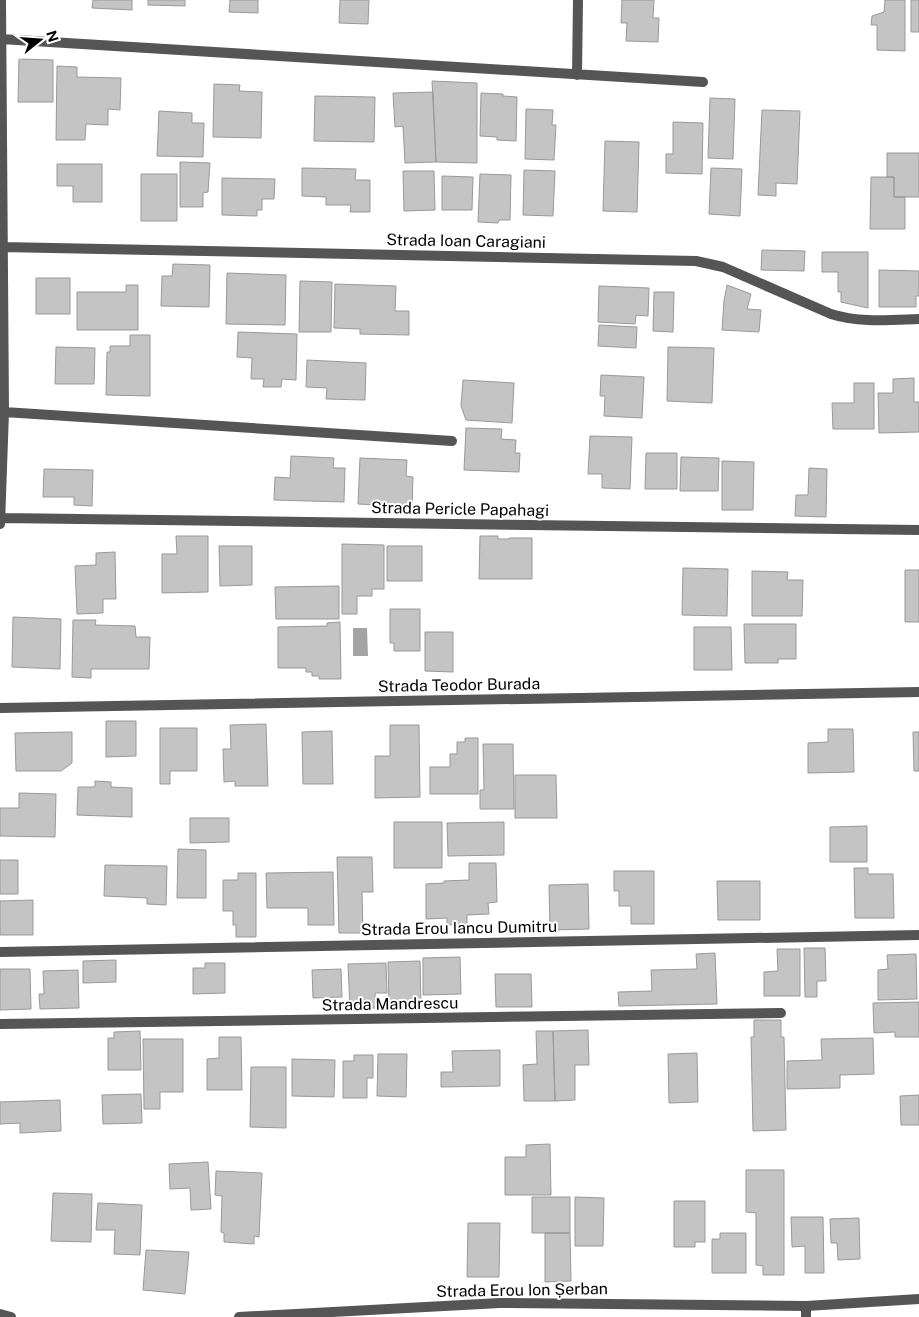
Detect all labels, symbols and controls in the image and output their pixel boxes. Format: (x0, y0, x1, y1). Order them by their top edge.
north arrow (15, 15, 65, 65)
text: N (43, 29, 62, 44)
street label: Strada Ioan Caragiani (386, 230, 546, 252)
street label: Strada Pericle Papahagi (371, 498, 549, 520)
street label: Strada Teodor Burada (378, 674, 540, 696)
street label: Strada Erou Iancu Dumitru (361, 917, 557, 939)
street label: Strada Mandrescu (321, 993, 459, 1015)
street label: Strada Erou Ion Șerban (436, 1279, 608, 1301)

